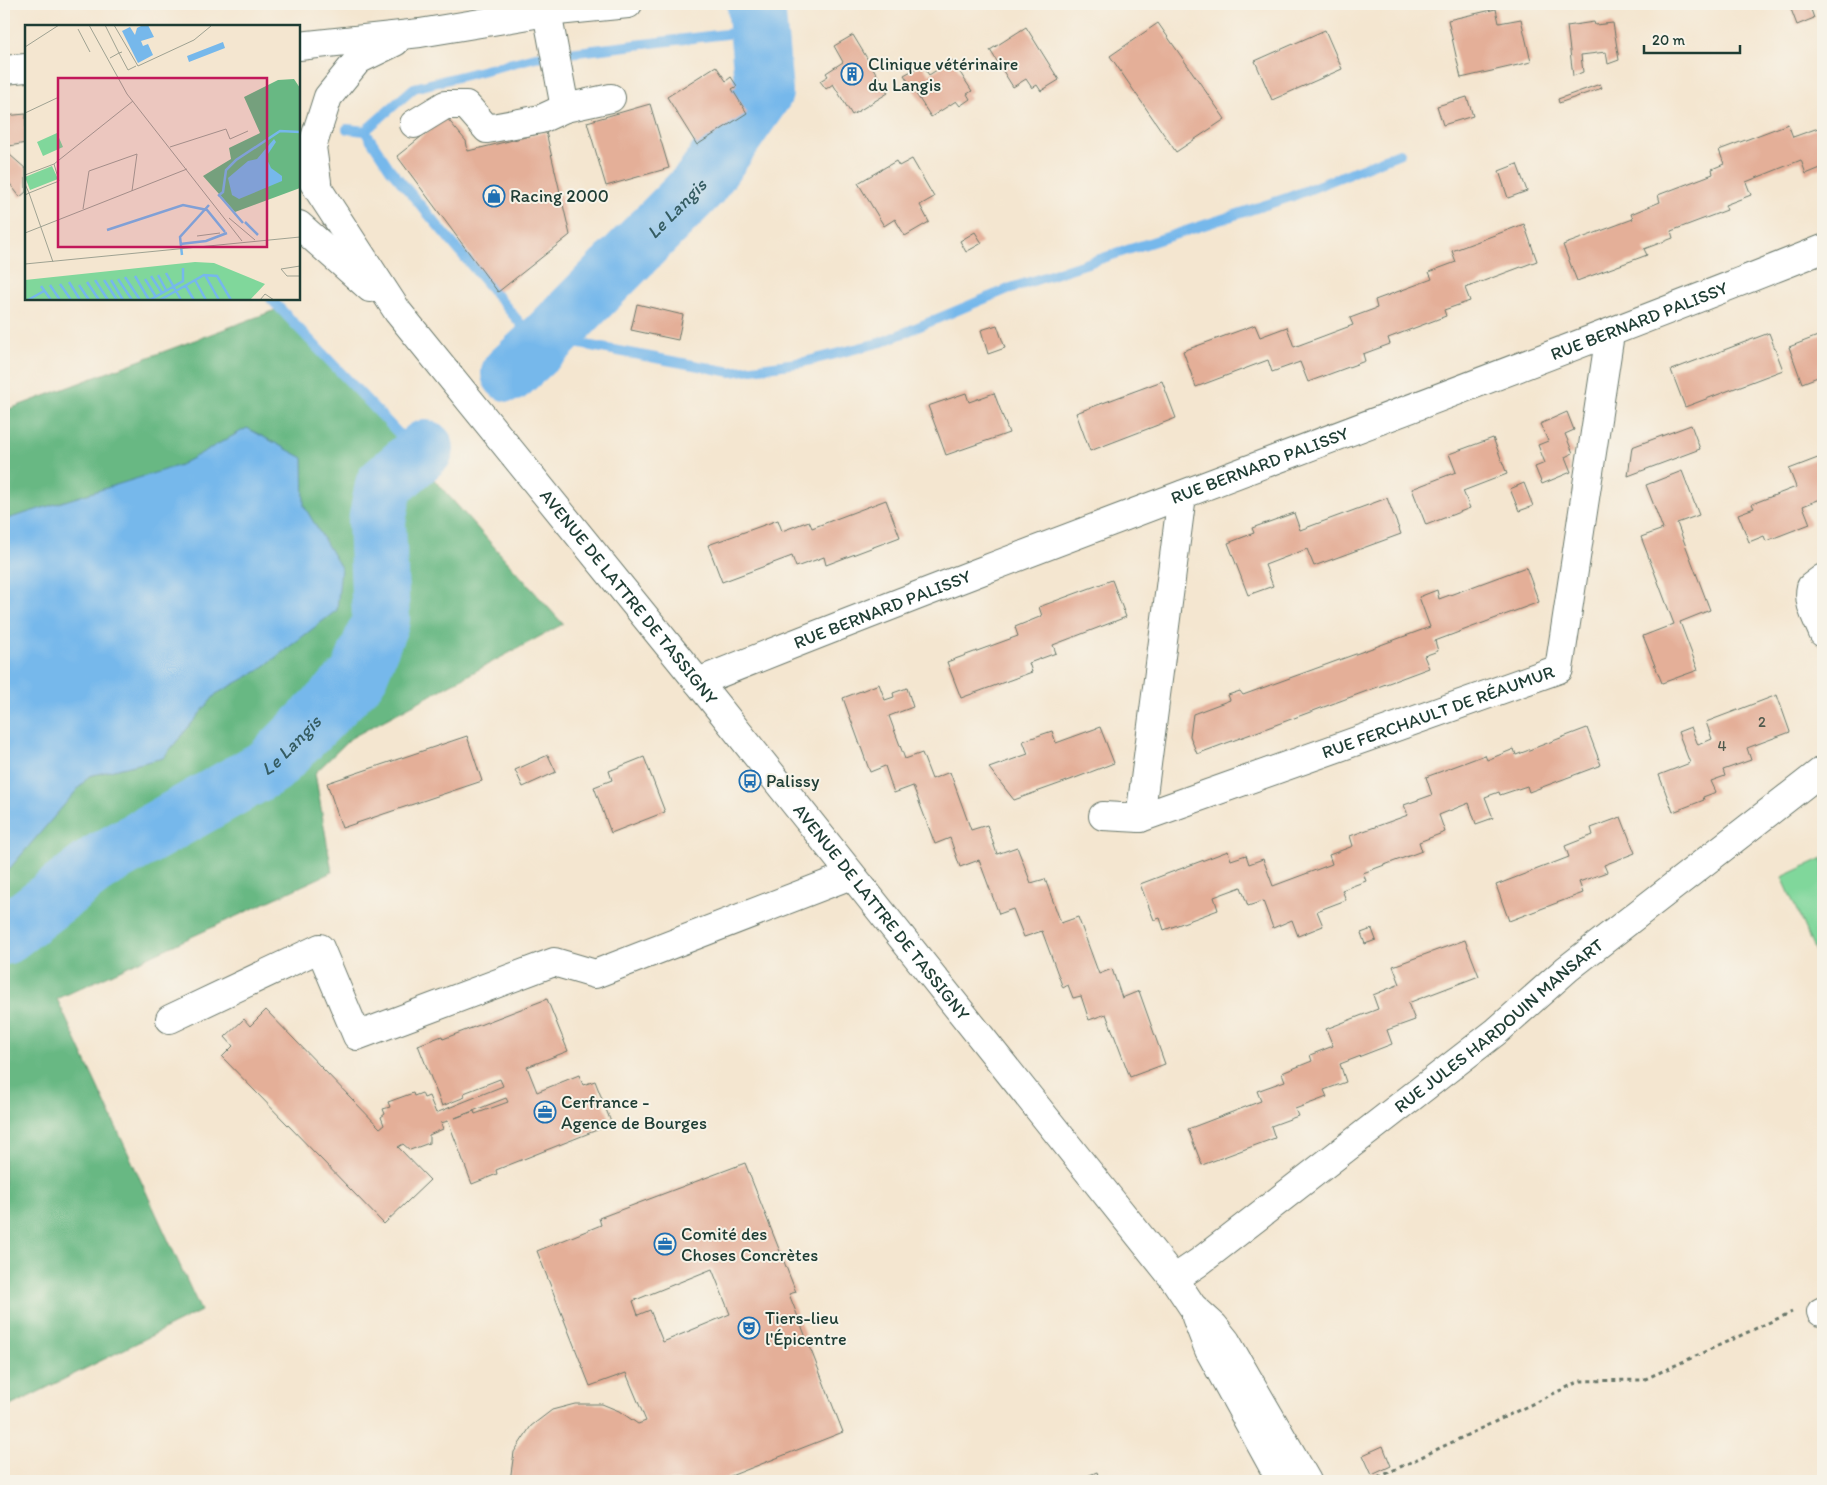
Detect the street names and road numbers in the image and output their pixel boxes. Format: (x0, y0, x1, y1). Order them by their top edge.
street label: RUE BERNARD PALISSY (1547, 276, 1732, 365)
street label: RUE BERNARD PALISSY (1168, 422, 1352, 509)
street label: AVENUE DE LATTRE DE TASSIGNY (535, 485, 723, 709)
street label: RUE BERNARD PALISSY (790, 565, 975, 654)
street label: RUE FERCHAULT DE RÉAUMUR (1319, 661, 1557, 763)
street label: AVENUE DE LATTRE DE TASSIGNY (789, 799, 975, 1025)
street label: RUE JULES HARDOUIN MANSART (1390, 934, 1608, 1118)

